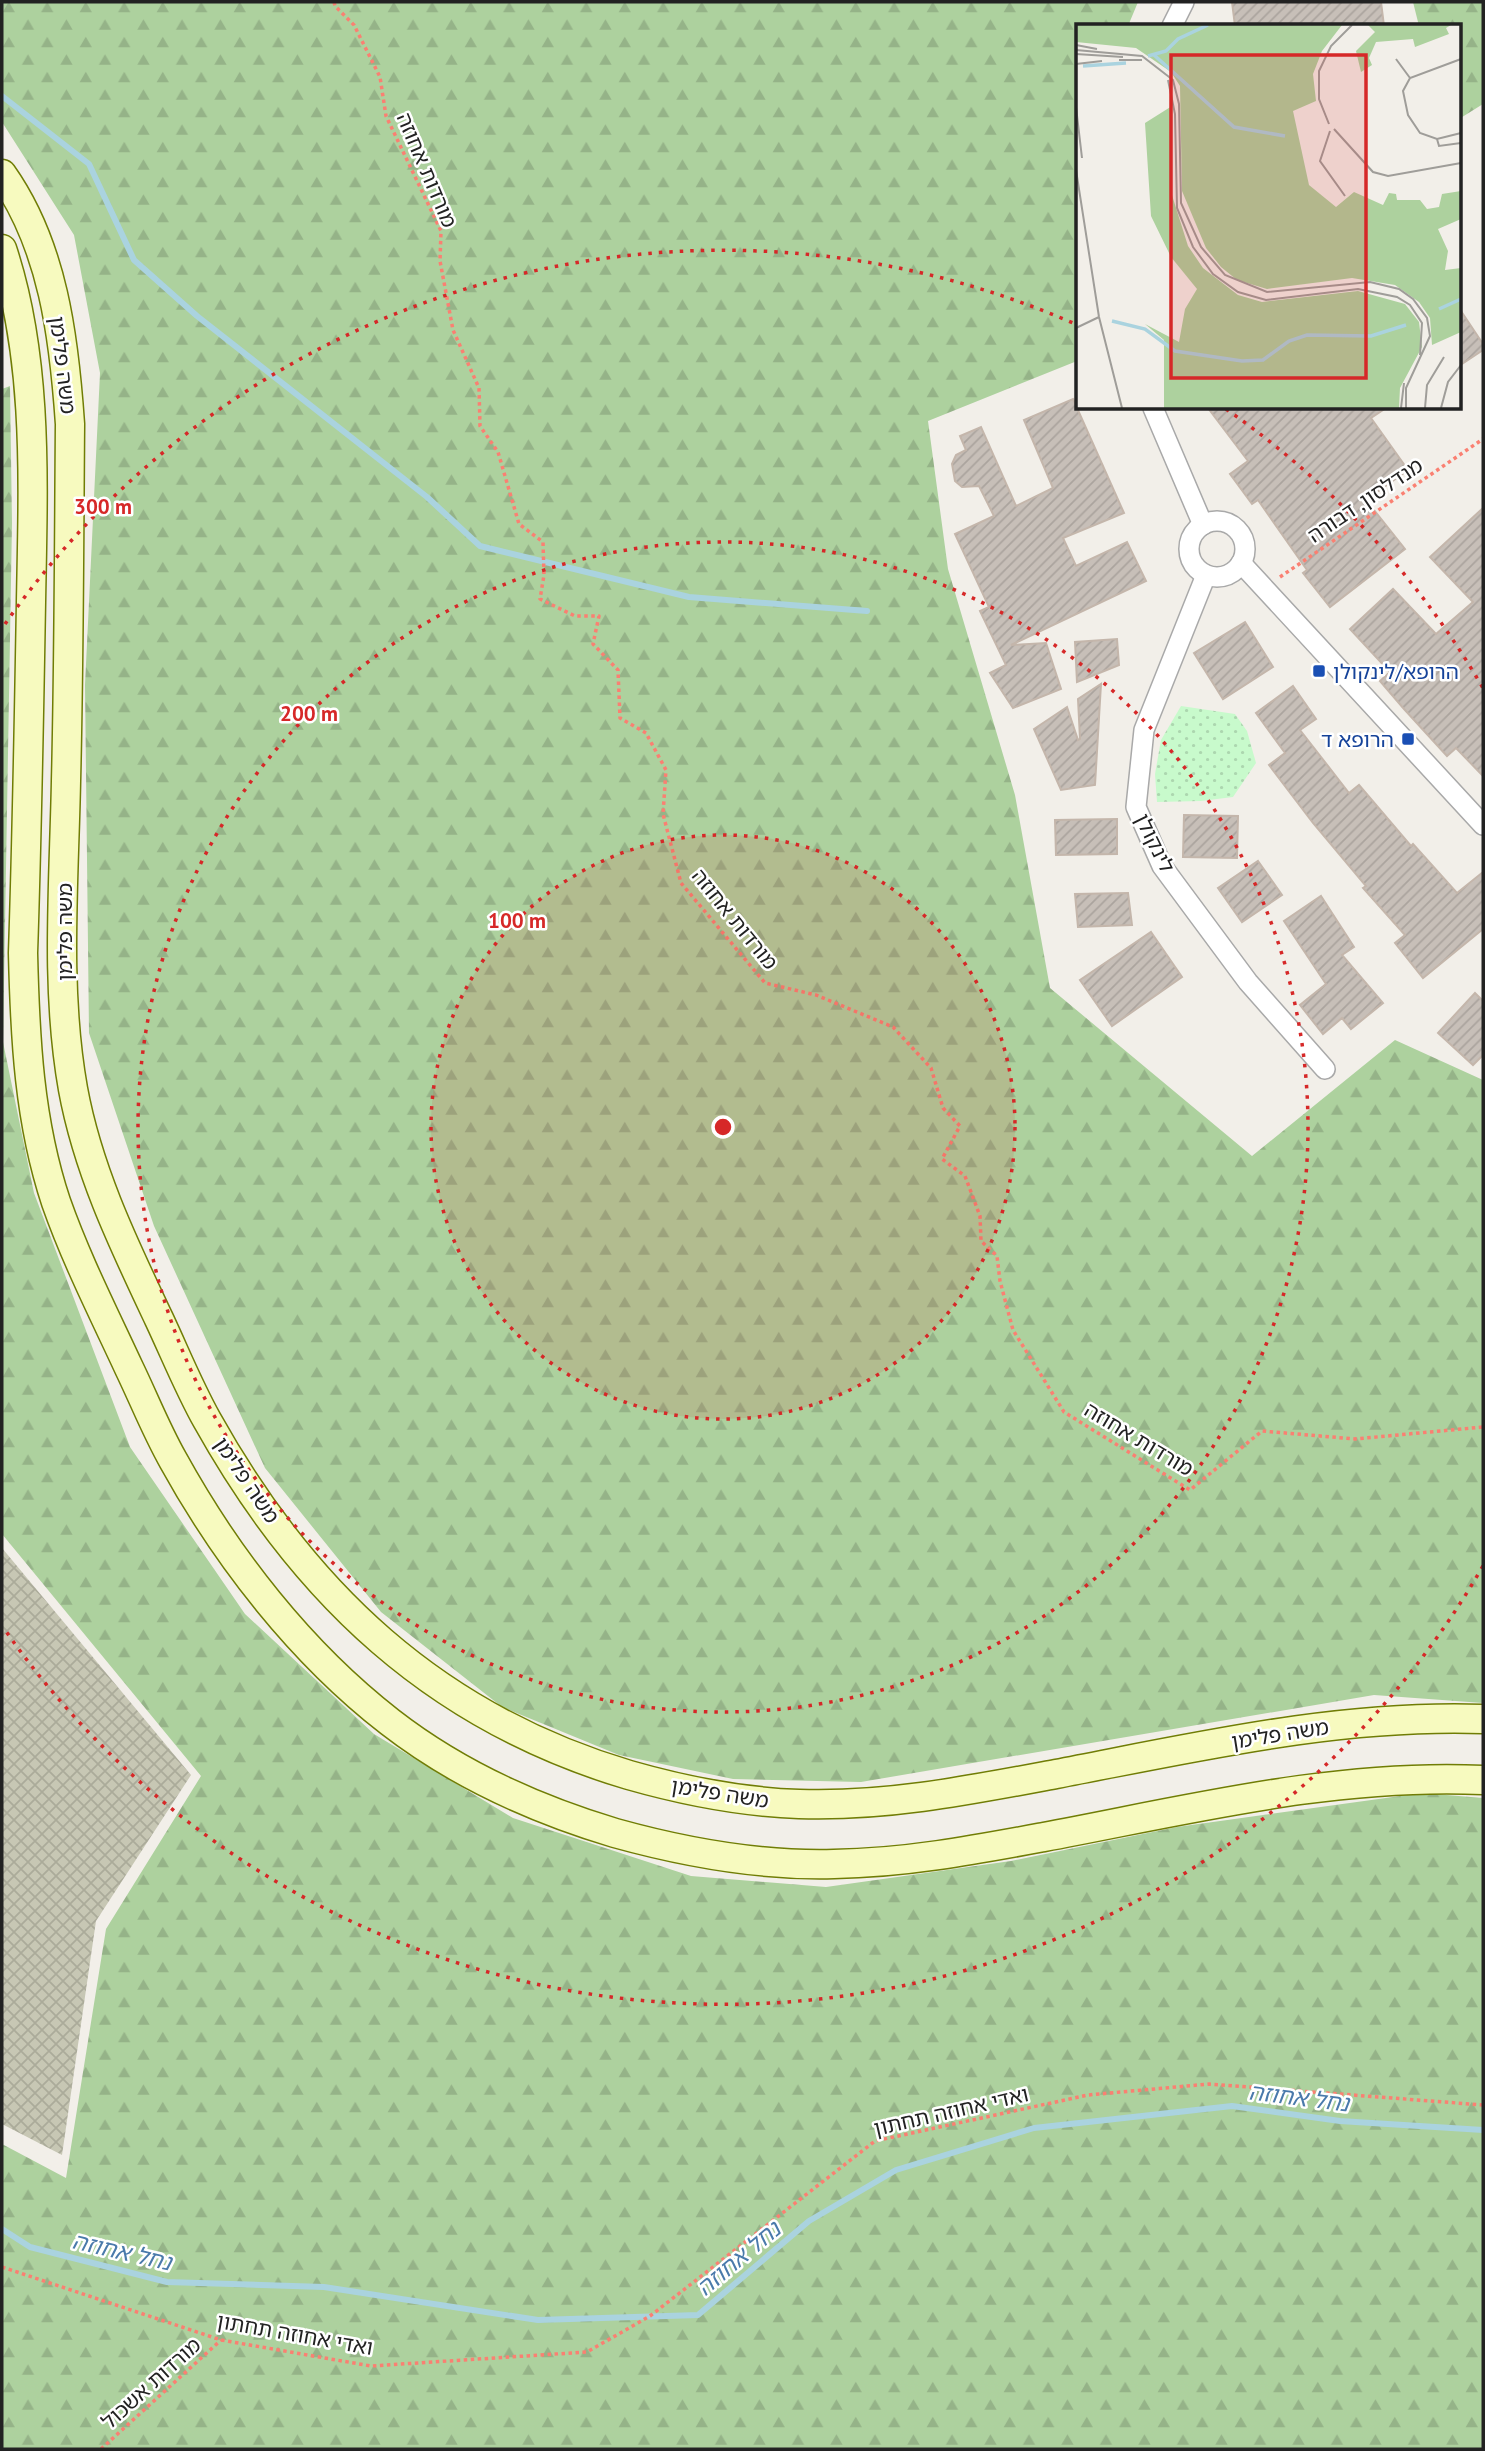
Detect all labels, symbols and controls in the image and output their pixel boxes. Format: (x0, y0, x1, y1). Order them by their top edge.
inset map (1076, 24, 1460, 410)
street label: מורדות אחוזה (391, 108, 463, 232)
street label: משה פלימן (44, 315, 82, 416)
street label: מנדלסון, דבורה (1302, 451, 1428, 548)
text: 300 m (74, 493, 132, 520)
place label: הרופא/לינקולן (1333, 658, 1459, 685)
marker: הרופא/לינקולן (1311, 663, 1327, 679)
text: 200 m (280, 700, 338, 727)
place label: הרופא ד (1321, 726, 1394, 753)
marker: הרופא ד (1400, 731, 1416, 747)
street label: לינקולן (1129, 809, 1181, 877)
street label: מורדות אחוזה (686, 863, 784, 975)
street label: משה פלימן (51, 883, 78, 981)
text: 100 m (488, 907, 546, 934)
centre of rings (711, 1115, 735, 1139)
street label: מורדות אחוזה (1080, 1396, 1198, 1482)
street label: משה פלימן (208, 1432, 286, 1528)
street label: משה פלימן (1229, 1713, 1331, 1755)
street label: משה פלימן (669, 1772, 771, 1814)
water label: נחל אחוזה (1247, 2076, 1353, 2118)
street label: ואדי אחוזה תחתון (871, 2080, 1031, 2142)
water label: נחל אחוזה (690, 2213, 788, 2302)
water label: נחל אחוזה (70, 2226, 177, 2277)
street label: ואדי אחוזה תחתון (215, 2307, 375, 2361)
street label: מורדות אשכול (96, 2331, 206, 2435)

